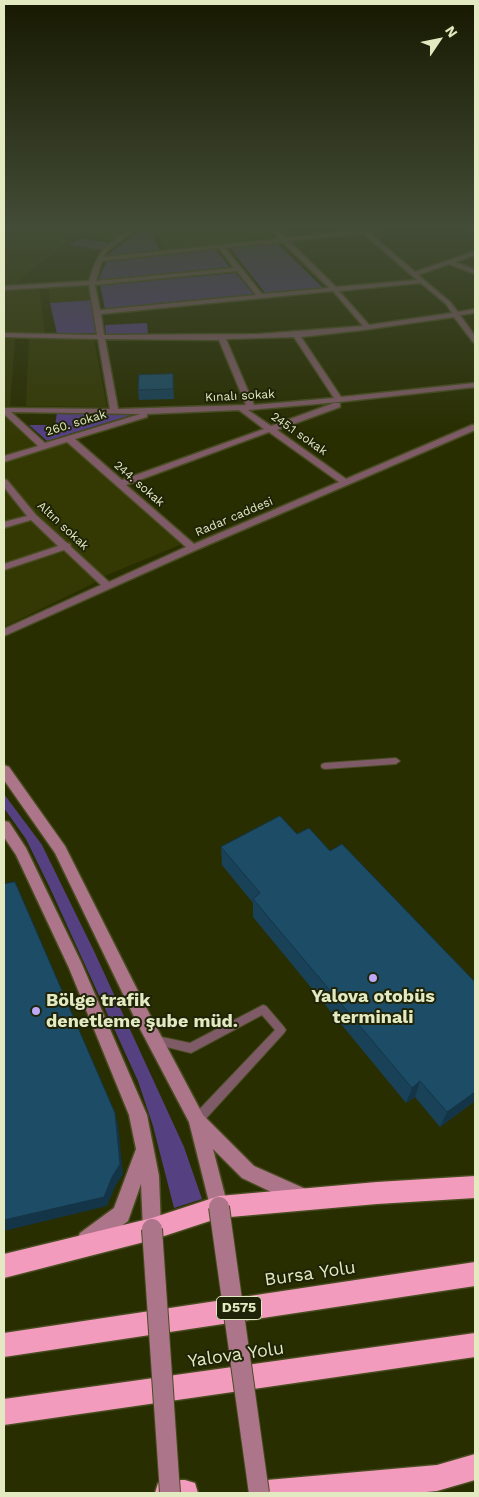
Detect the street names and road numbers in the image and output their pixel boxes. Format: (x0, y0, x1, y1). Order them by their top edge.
street label: Kınalı sokak (205, 387, 275, 405)
street label: 260. sokak (44, 407, 108, 439)
street label: 245.1 sokak (268, 409, 330, 459)
street label: 244. sokak (111, 458, 167, 510)
street label: Radar caddesi (193, 494, 275, 540)
street label: Altın sokak (34, 499, 92, 553)
street label: Bursa Yolu (263, 1257, 357, 1291)
road number: D575 (216, 1296, 262, 1320)
street label: Yalova Yolu (186, 1338, 286, 1372)

